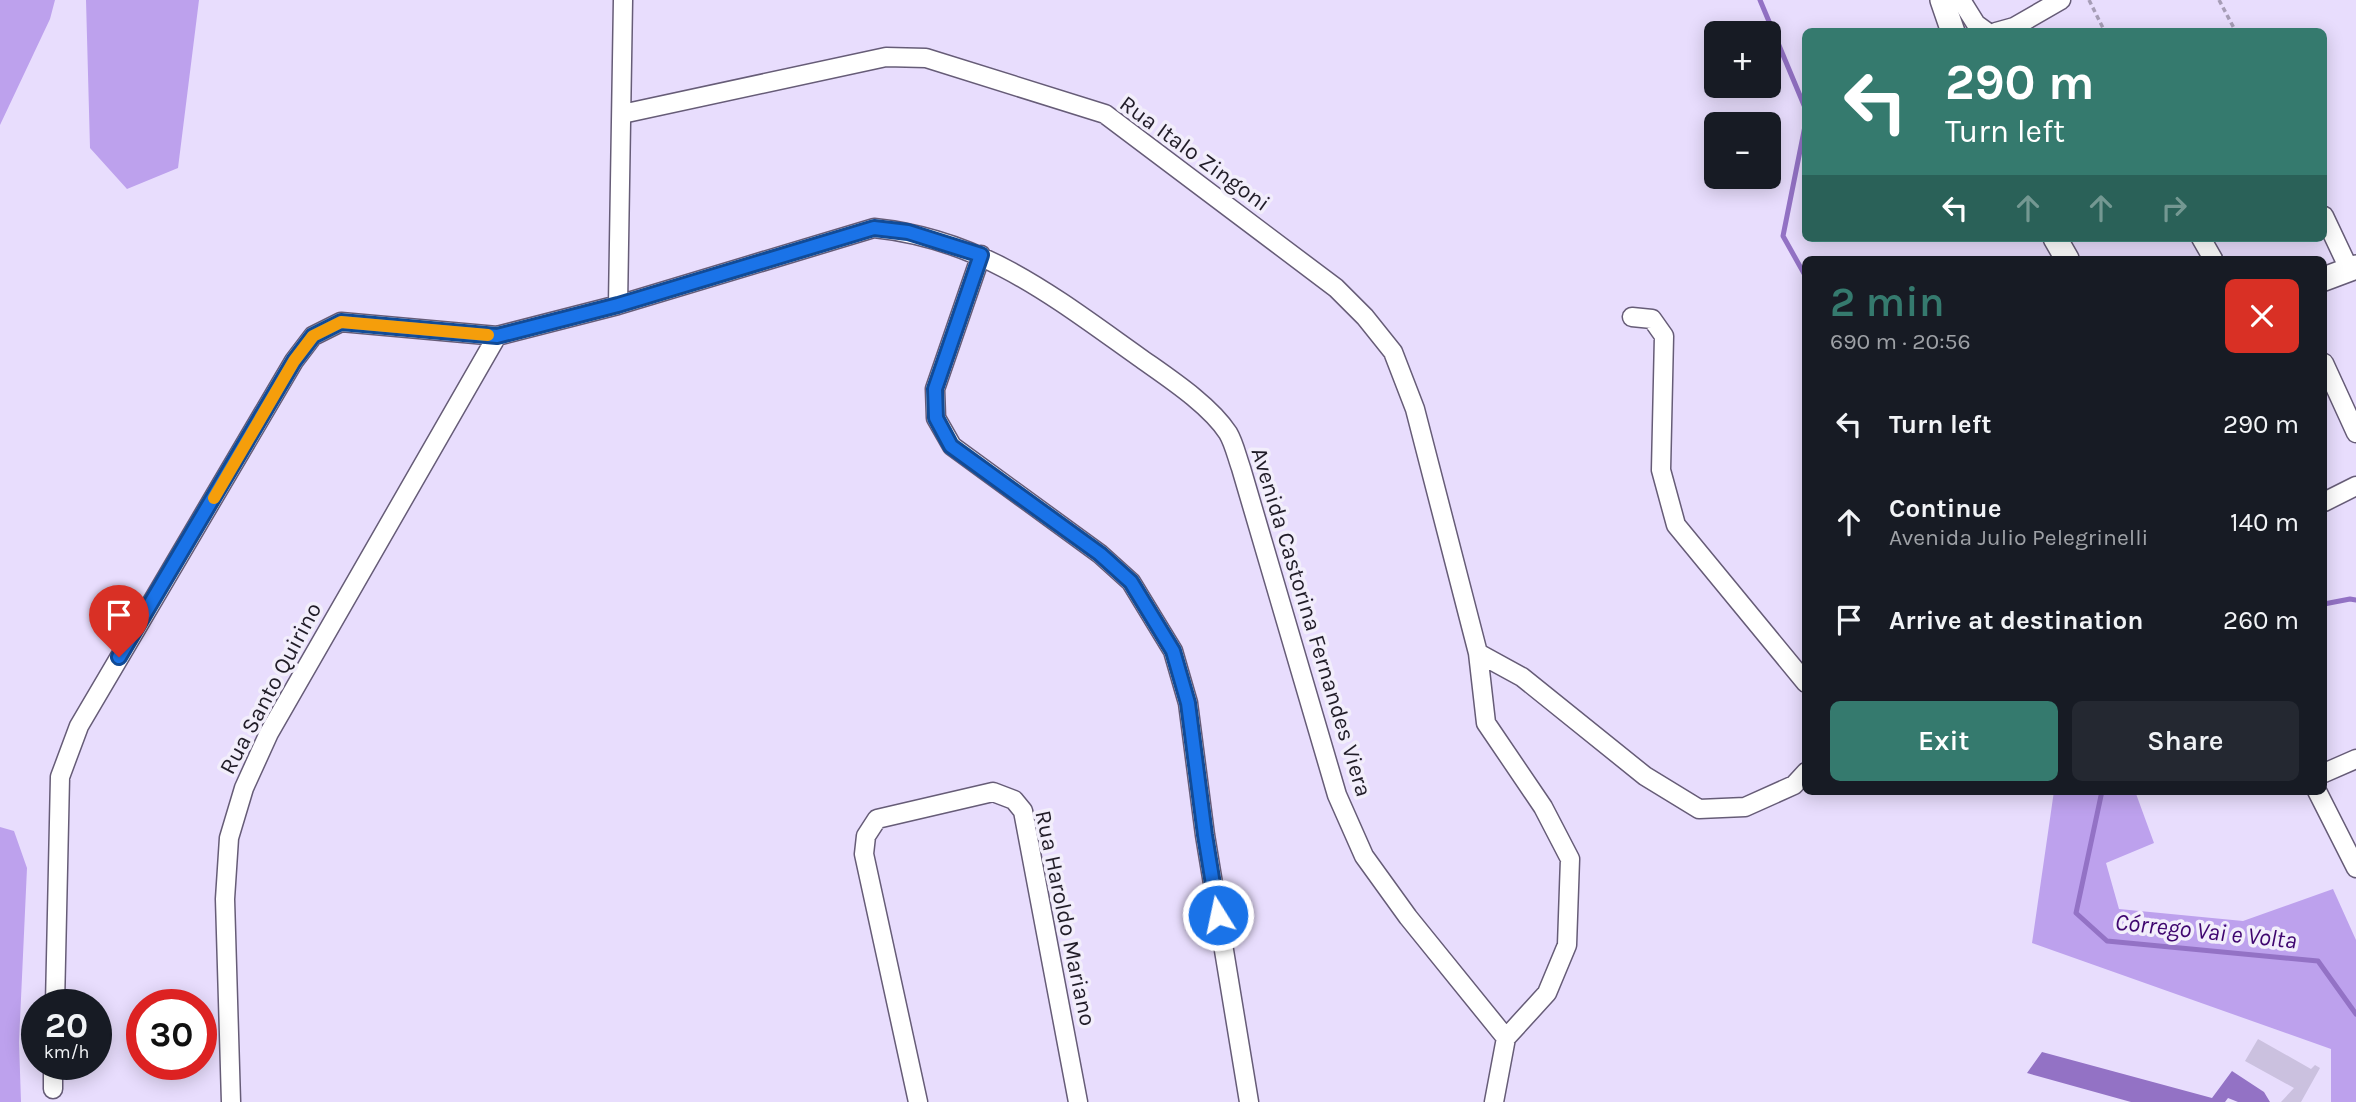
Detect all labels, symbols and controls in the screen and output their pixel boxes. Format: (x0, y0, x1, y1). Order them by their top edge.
map controls (1704, 21, 1781, 189)
button: + (1704, 21, 1781, 98)
text: 290 m (1945, 54, 2094, 111)
icon: left (1830, 56, 1921, 147)
street label: Rua Italo Zingoni (1114, 90, 1275, 217)
button: − (1704, 112, 1781, 189)
text: Turn left (1945, 113, 2065, 150)
icon: left (1936, 189, 1974, 227)
icon: ahead (2009, 189, 2047, 227)
icon: ahead (2082, 189, 2120, 227)
icon: right (2155, 189, 2193, 227)
text: 2 min (1830, 277, 1945, 327)
button: close (2225, 279, 2299, 353)
text: 690 m · 20:56 (1830, 328, 1971, 355)
icon: left (1830, 405, 1868, 443)
text: Turn left (1889, 409, 1991, 440)
text: 290 m (2223, 409, 2299, 440)
street label: Avenida Castorina Fernandes Viera (1245, 444, 1378, 800)
text: Continue (1889, 493, 2001, 524)
icon: ahead (1830, 503, 1868, 541)
text: 140 m (2230, 507, 2299, 538)
text: Avenida Julio Pelegrinelli (1889, 524, 2148, 551)
pin (89, 585, 149, 657)
icon: arrive (100, 596, 138, 634)
street label: Rua Santo Quirino (214, 598, 327, 779)
icon: arrive (1830, 601, 1868, 639)
text: Arrive at destination (1889, 605, 2143, 636)
text: 260 m (2223, 605, 2299, 636)
button: Exit (1830, 701, 2058, 781)
button: Share (2072, 701, 2299, 781)
street label: Rua Haroldo Mariano (1029, 808, 1102, 1028)
position arrow (1181, 878, 1255, 952)
water label: Córrego Vai e Volta (2114, 908, 2298, 954)
speed limit sign: 30 (126, 989, 217, 1080)
text: 20 (45, 1005, 88, 1046)
text: km/h (44, 1041, 89, 1063)

